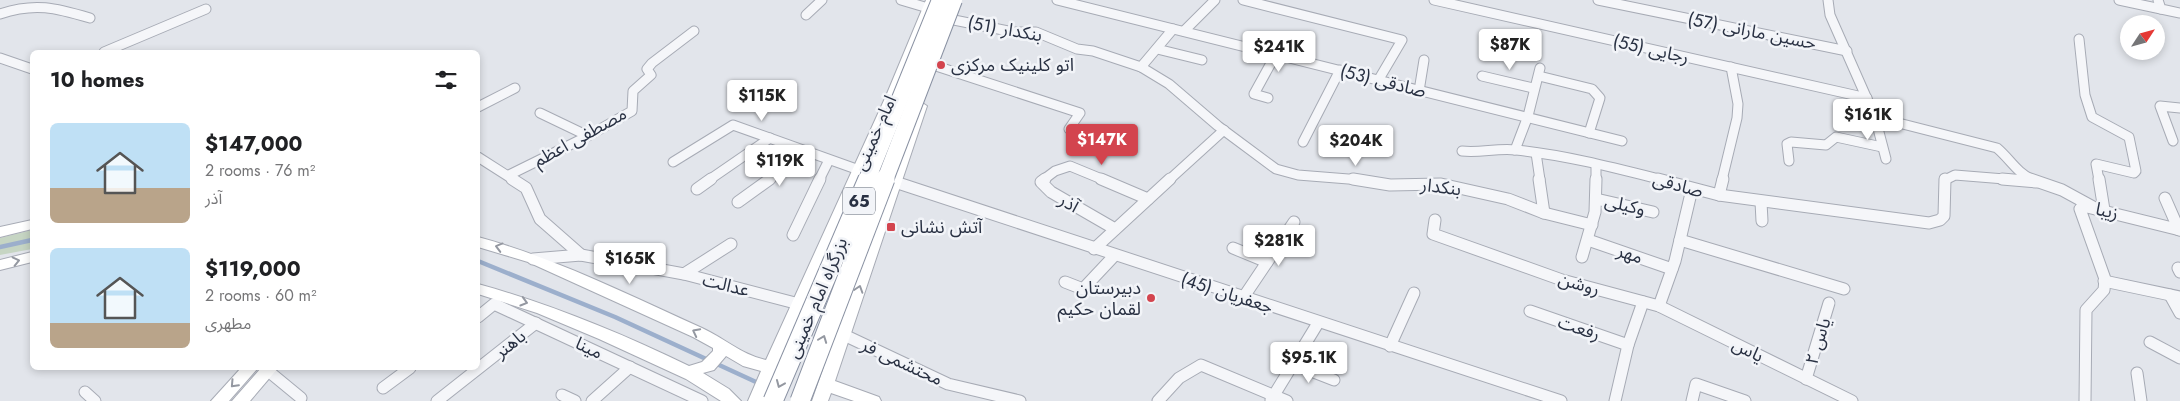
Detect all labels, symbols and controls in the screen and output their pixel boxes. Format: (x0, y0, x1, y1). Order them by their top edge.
street label: حسین مارانی (57) (1685, 6, 1819, 56)
street label: بنکدار (51) (966, 10, 1044, 48)
north arrow (2120, 15, 2165, 60)
map controls (2120, 15, 2165, 60)
pin: $87K (1480, 28, 1540, 71)
street label: رجایی (55) (1610, 28, 1692, 70)
pin: $241K (1244, 30, 1314, 73)
text: $87K (1490, 33, 1530, 56)
text: $241K (1254, 35, 1304, 58)
place label: اتو کلینیک مرکزی (951, 52, 1074, 78)
street label: صادقی (53) (1337, 58, 1429, 104)
marker: اتو کلینیک مرکزی (935, 59, 947, 71)
text: 10 homes (50, 65, 144, 95)
icon: filters (432, 66, 460, 94)
pin: $115K (727, 80, 797, 122)
text: $115K (738, 84, 786, 107)
street label: امام خمینی (847, 91, 904, 175)
pin: $161K (1833, 98, 1903, 141)
street label: مصطفی اعظم (529, 101, 631, 173)
text: $161K (1844, 103, 1892, 126)
pin: $147K (1067, 124, 1137, 166)
pin: $204K (1321, 124, 1391, 167)
text: $147K (1077, 128, 1127, 151)
text: $147,000 (205, 129, 302, 159)
text: $204K (1329, 129, 1383, 152)
icon: home (90, 143, 150, 203)
pin: $119K (745, 144, 815, 187)
text: $119K (756, 149, 804, 172)
text: 2 rooms · 76 m² (205, 159, 315, 182)
street label: صادقی (1650, 166, 1706, 204)
street label: بنکدار (1418, 171, 1463, 202)
street label: آذر (1053, 186, 1085, 219)
text: آذر (205, 187, 222, 210)
road number: 65 (843, 188, 875, 215)
street label: وکیلی (1602, 188, 1648, 222)
street label: زیبا (2093, 196, 2121, 226)
place label: آتش نشانی (901, 214, 983, 240)
marker: آتش نشانی (885, 221, 897, 233)
pin: $281K (1244, 224, 1314, 267)
text: $281K (1254, 229, 1304, 252)
street label: بزرگراه امام خمینی (780, 233, 855, 363)
street label: مهر (1613, 237, 1646, 270)
one-way arrow (494, 242, 503, 253)
pin: $165K (595, 242, 665, 285)
text: $165K (605, 247, 655, 270)
text: $119,000 (205, 254, 301, 284)
one-way arrow (12, 256, 21, 267)
street label: جعفریان (45) (1177, 266, 1277, 320)
street label: روشن (1555, 266, 1603, 302)
street label: عدالت (700, 267, 752, 303)
icon: home (90, 268, 150, 328)
place label: دبیرستان لقمان حکیم (1057, 275, 1141, 322)
text: 2 rooms · 60 m² (205, 284, 317, 307)
one-way arrow (853, 285, 863, 294)
marker: دبیرستان لقمان حکیم (1145, 292, 1157, 304)
one-way arrow (520, 297, 528, 307)
street label: رفعت (1554, 309, 1604, 347)
text: مطهری (205, 312, 251, 335)
street label: یاس ۲ (1799, 314, 1837, 368)
street label: باهنر (488, 323, 531, 365)
one-way arrow (692, 327, 701, 338)
street label: مینا (571, 330, 607, 366)
street label: محتشمی فر (856, 331, 947, 392)
street label: یاس (1728, 331, 1768, 369)
one-way arrow (817, 335, 828, 344)
pin: $95.1K (1268, 342, 1350, 384)
text: $95.1K (1281, 346, 1337, 369)
one-way arrow (231, 379, 240, 388)
one-way arrow (776, 379, 787, 388)

